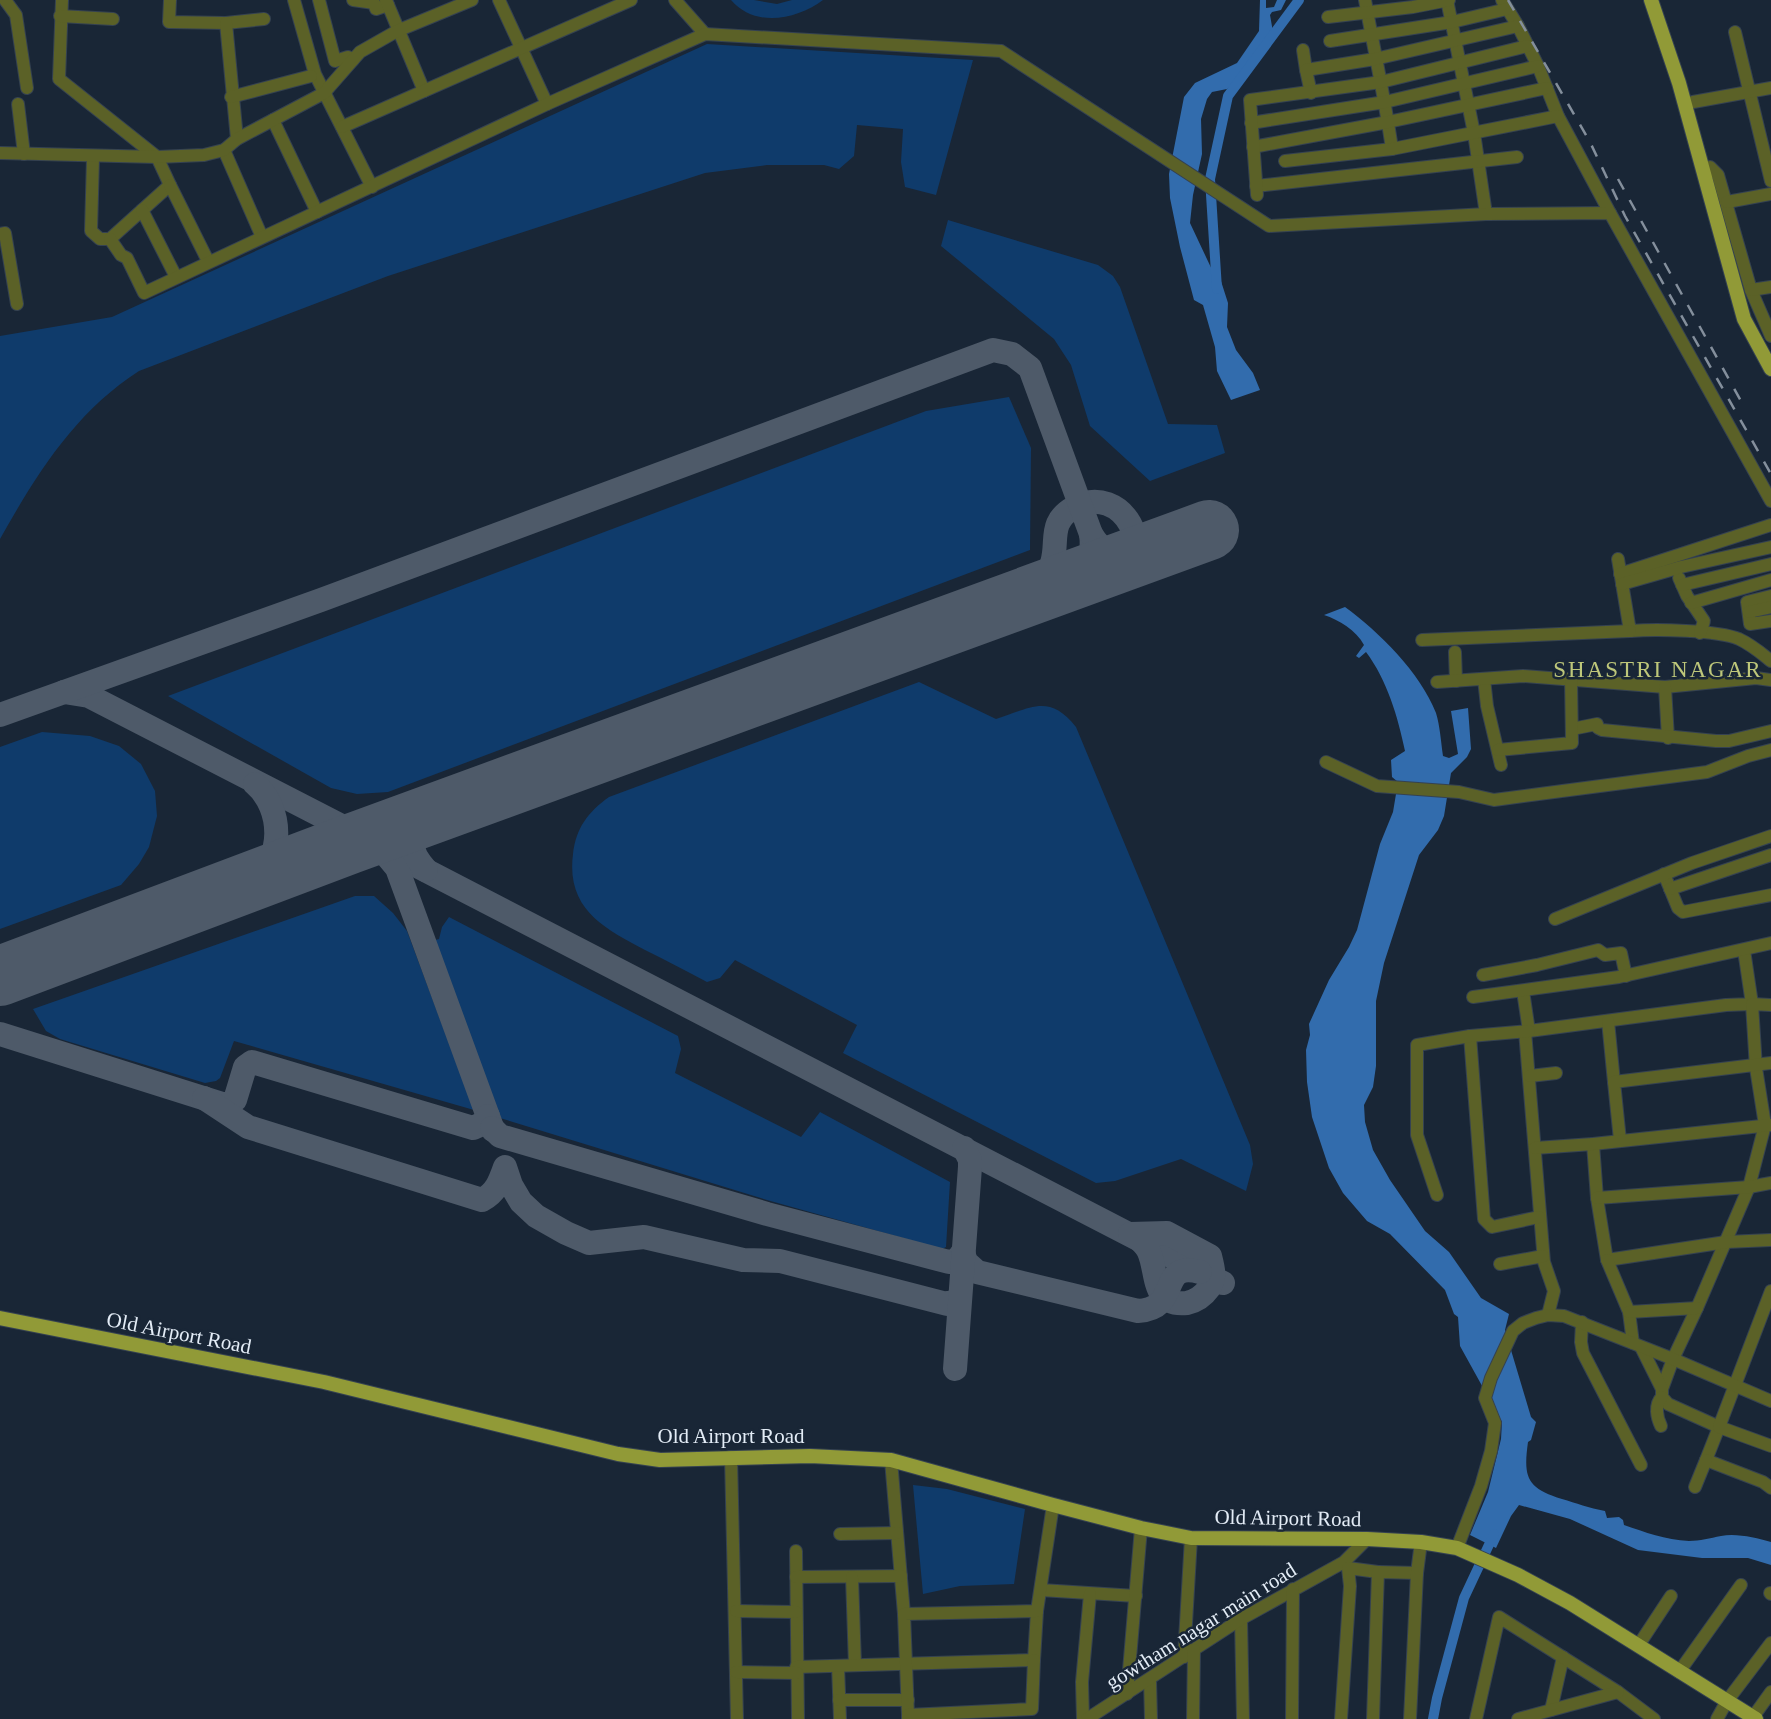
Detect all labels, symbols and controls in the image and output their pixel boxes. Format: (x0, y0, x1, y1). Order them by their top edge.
district label: SHASTRI NAGAR (1553, 657, 1763, 682)
street label: Old Airport Road (105, 1307, 254, 1359)
street label: Old Airport Road (658, 1424, 805, 1448)
street label: Old Airport Road (1214, 1505, 1362, 1531)
street label: gowtham nagar main road (1101, 1557, 1301, 1694)

